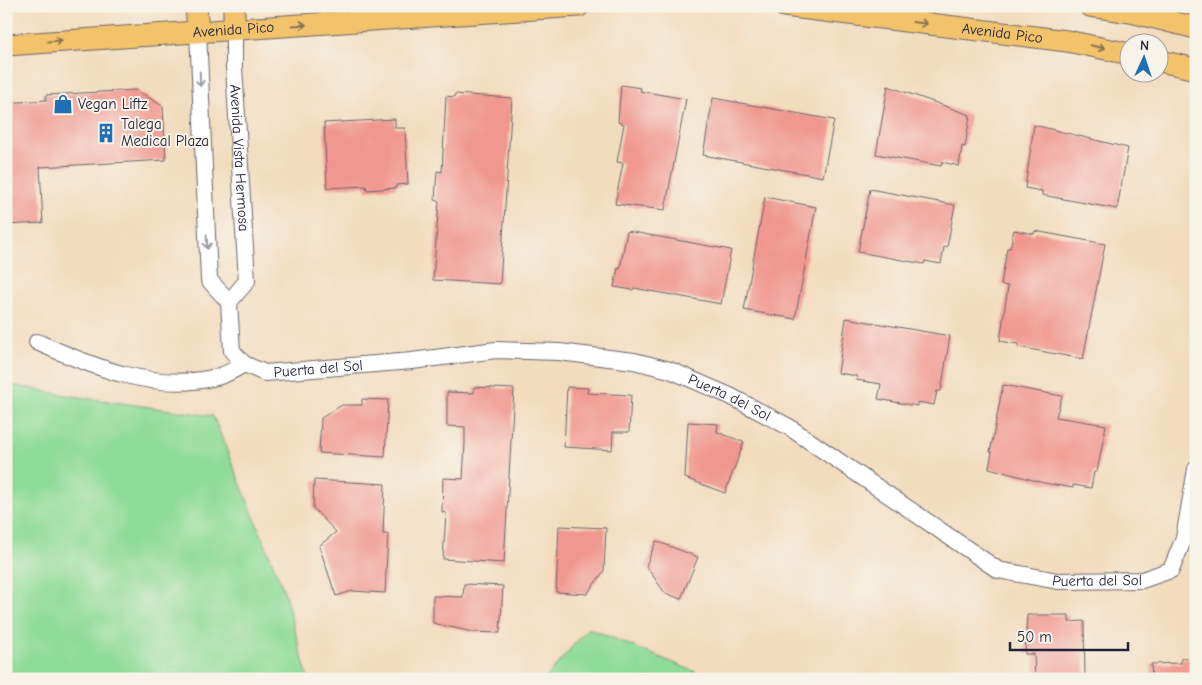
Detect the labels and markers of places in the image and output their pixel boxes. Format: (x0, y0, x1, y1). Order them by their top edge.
shop icon: Vegan Liftz (52, 93, 74, 115)
place label: Vegan Liftz (78, 95, 148, 113)
place label: Talega Medical Plaza (121, 115, 209, 150)
building icon: Talega Medical Plaza (95, 122, 117, 144)

